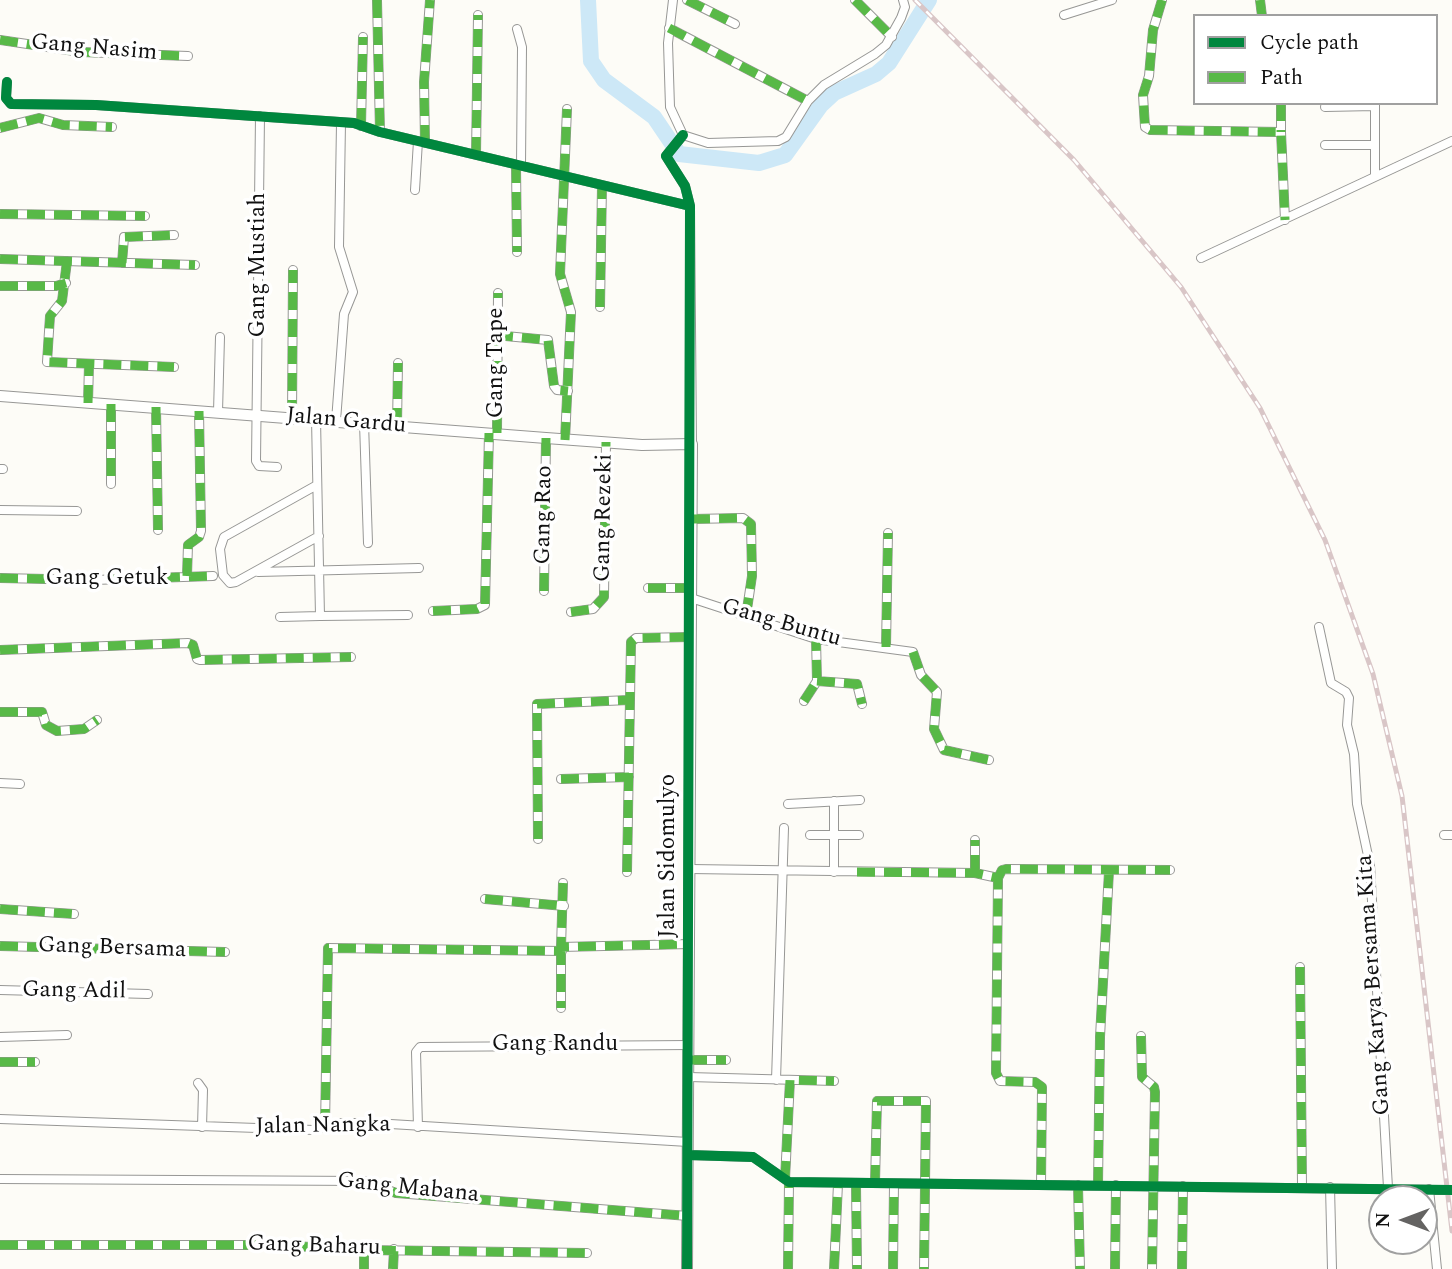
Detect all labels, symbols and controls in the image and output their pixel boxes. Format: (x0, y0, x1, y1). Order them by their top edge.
legend (1193, 14, 1438, 105)
text: Cycle path (1260, 27, 1359, 59)
street label: Gang Nasim (30, 30, 158, 68)
text: Path (1260, 62, 1303, 94)
street label: Gang Mustiah (245, 192, 273, 338)
street label: Gang Tape (483, 308, 511, 418)
street label: Jalan Gardu (285, 403, 407, 441)
street label: Gang Rezeki (590, 454, 620, 582)
street label: Gang Rao (530, 465, 560, 565)
street label: Gang Getuk (45, 565, 169, 593)
street label: Gang Buntu (718, 594, 844, 654)
street label: Jalan Sidomulyo (655, 774, 683, 938)
street label: Gang Karya Bersama Kita (1352, 854, 1398, 1116)
street label: Gang Bersama (37, 933, 187, 965)
street label: Gang Adil (22, 977, 126, 1007)
street label: Gang Randu (492, 1031, 618, 1059)
street label: Jalan Nangka (255, 1112, 391, 1142)
street label: Gang Mabana (336, 1168, 480, 1210)
north arrow (1368, 1185, 1438, 1255)
text: N (1369, 1212, 1398, 1228)
street label: Gang Baharu (247, 1231, 381, 1263)

